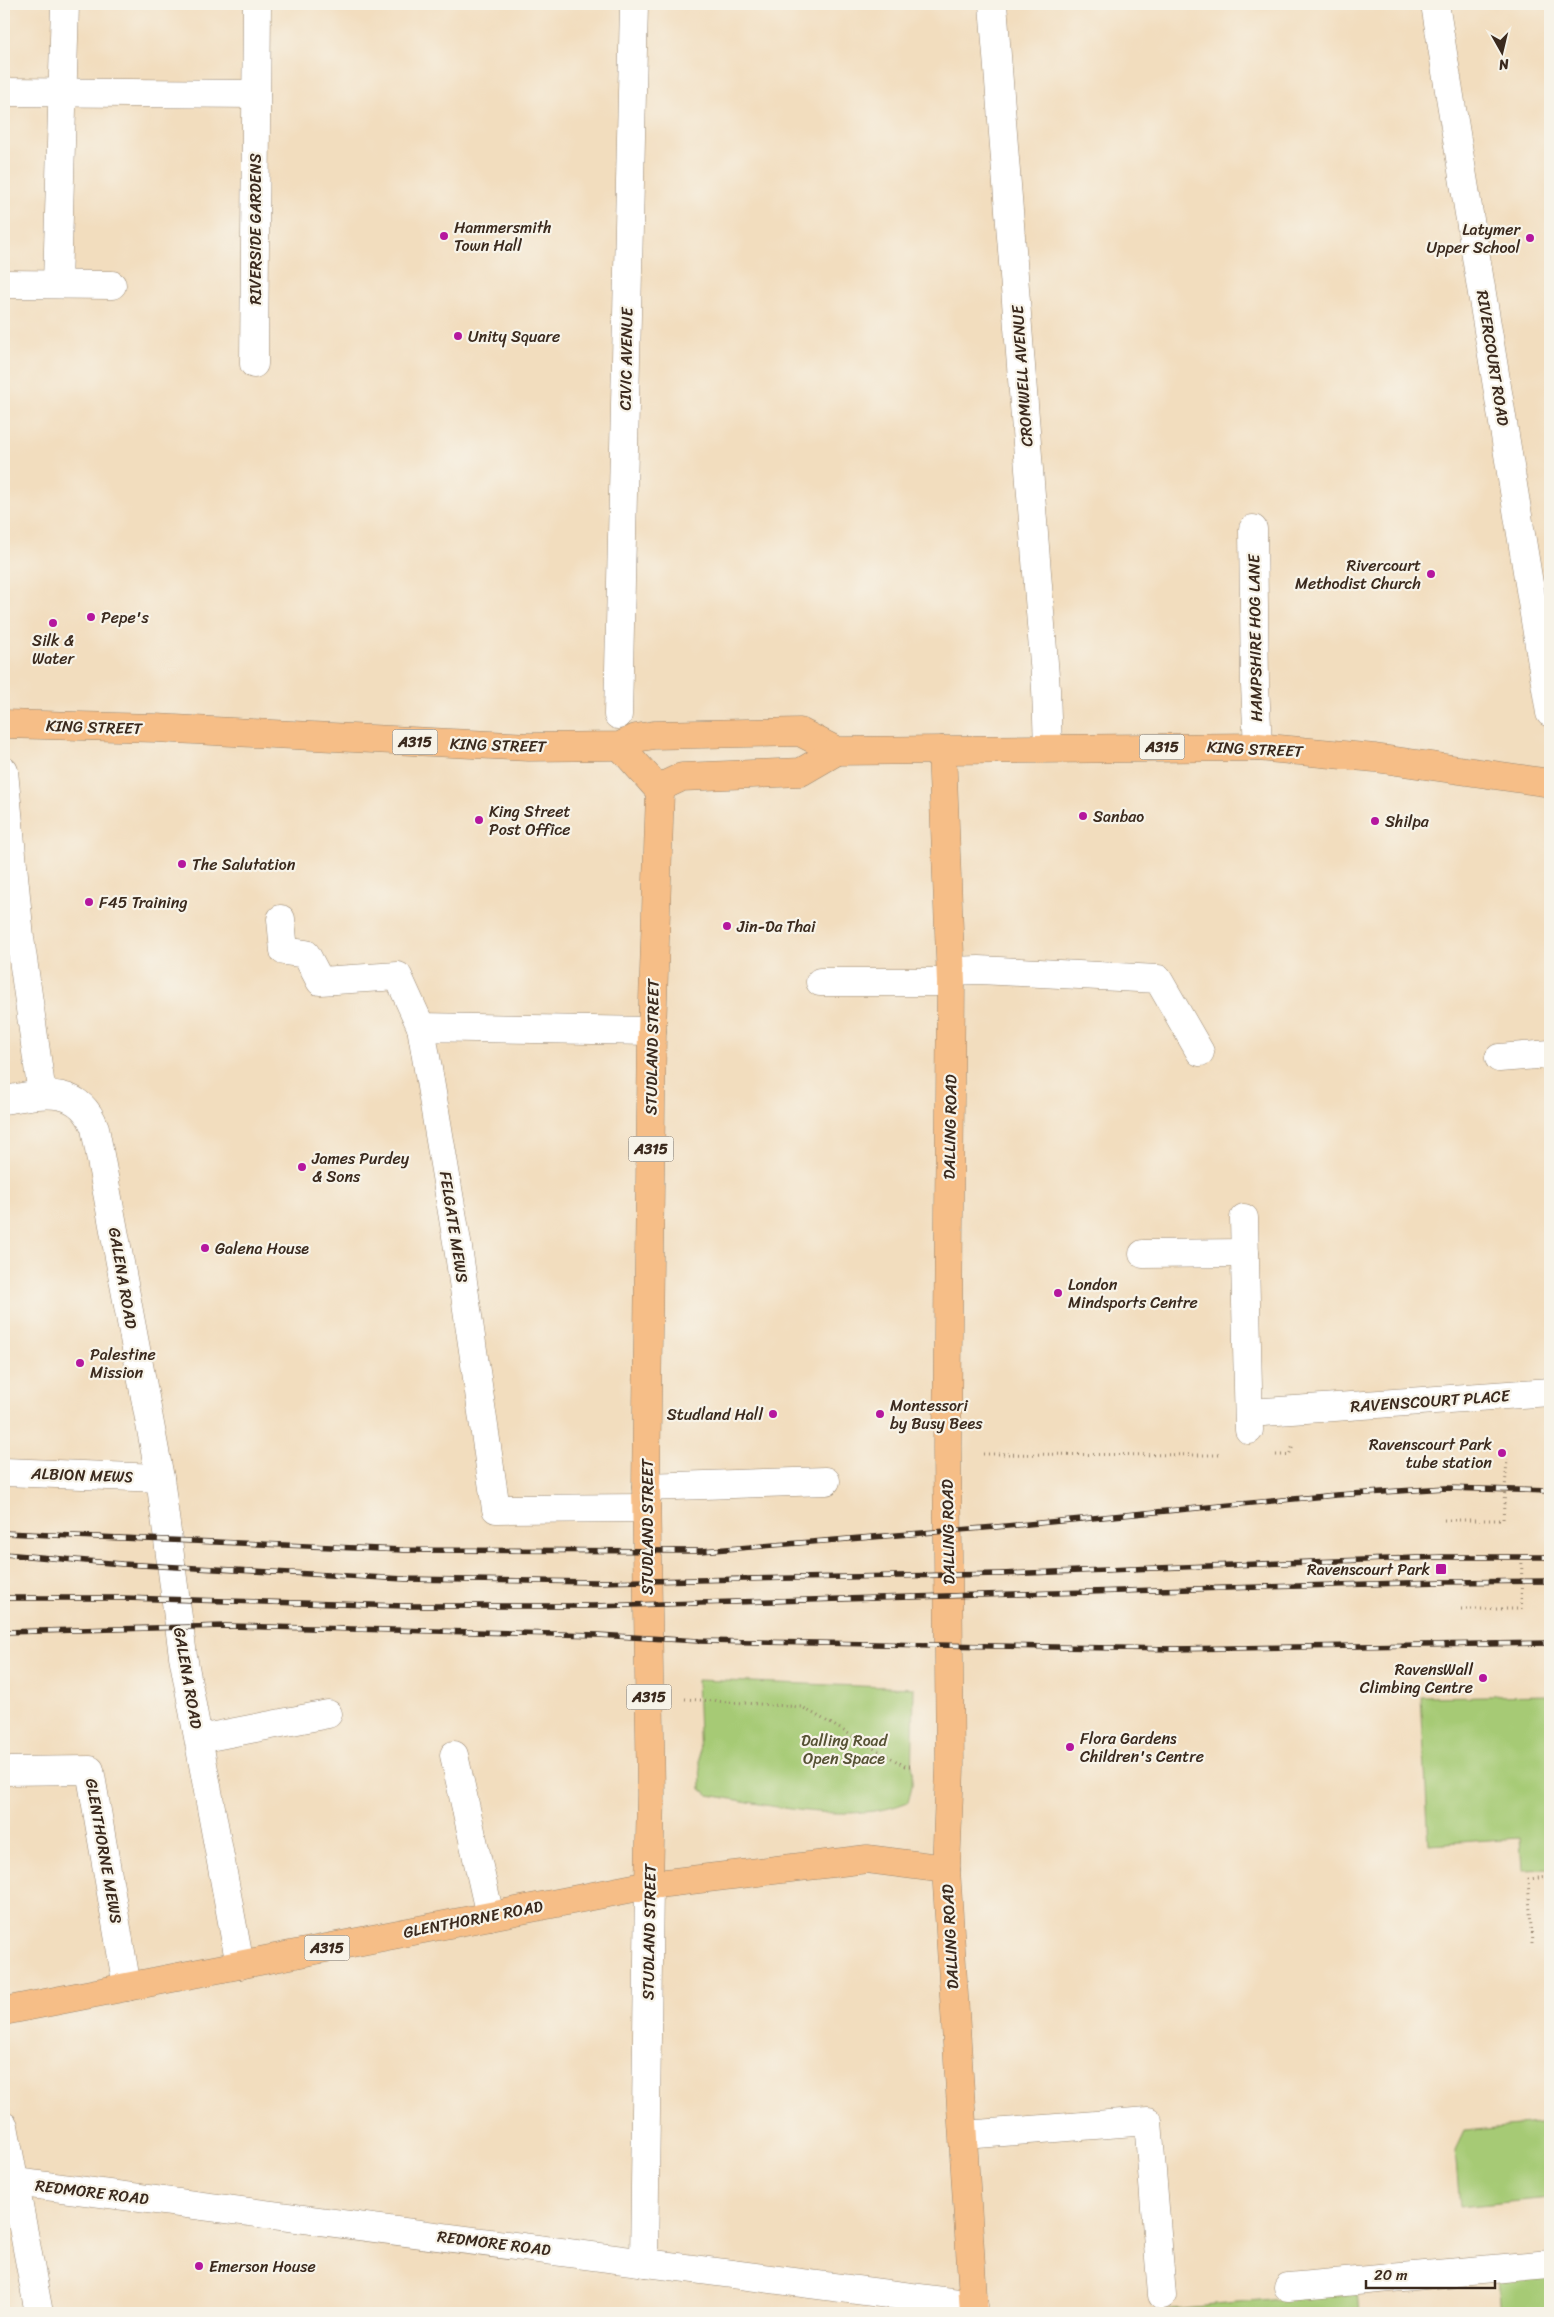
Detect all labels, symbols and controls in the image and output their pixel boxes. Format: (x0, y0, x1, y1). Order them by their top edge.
north arrow (1476, 28, 1526, 78)
text: N (1497, 51, 1511, 77)
street label: RIVERSIDE GARDENS (241, 153, 270, 305)
place label: Hammersmith Town Hall (454, 213, 552, 260)
place label: Latymer Upper School (1427, 215, 1521, 262)
marker: Hammersmith Town Hall (438, 230, 450, 242)
marker: Latymer Upper School (1524, 232, 1536, 244)
street label: RIVERCOURT ROAD (1468, 288, 1518, 428)
street label: CROMWELL AVENUE (1003, 303, 1041, 448)
street label: CIVIC AVENUE (611, 306, 641, 411)
place label: Unity Square (468, 322, 560, 351)
marker: Unity Square (452, 330, 464, 342)
place label: Rivercourt Methodist Church (1295, 551, 1421, 598)
street label: HAMPSHIRE HOG LANE (1239, 553, 1271, 722)
marker: Rivercourt Methodist Church (1425, 568, 1437, 580)
place label: Pepe's (101, 603, 150, 632)
marker: Pepe's (85, 611, 97, 623)
marker: Silk & Water (47, 617, 59, 629)
place label: Silk & Water (32, 626, 76, 673)
street label: KING STREET (45, 711, 144, 743)
street label: KING STREET (449, 729, 548, 761)
road number: A315 (392, 730, 438, 754)
street label: KING STREET (1206, 732, 1305, 766)
road number: A315 (1140, 734, 1184, 760)
place label: King Street Post Office (489, 797, 571, 844)
place label: Sanbao (1093, 802, 1144, 831)
place label: Shilpa (1385, 807, 1430, 836)
marker: Sanbao (1077, 810, 1089, 822)
marker: King Street Post Office (473, 814, 485, 826)
marker: Shilpa (1369, 815, 1381, 827)
place label: The Salutation (192, 850, 296, 879)
marker: The Salutation (176, 858, 188, 870)
place label: F45 Training (99, 888, 188, 917)
marker: F45 Training (83, 896, 95, 908)
place label: Jin-Da Thai (736, 912, 816, 941)
marker: Jin-Da Thai (721, 920, 733, 932)
street label: STUDLAND STREET (636, 978, 668, 1115)
street label: DALLING ROAD (935, 1074, 965, 1180)
road number: A315 (628, 1136, 674, 1162)
place label: James Purdey & Sons (311, 1144, 410, 1191)
marker: James Purdey & Sons (296, 1161, 308, 1173)
street label: FELGATE MEWS (431, 1169, 477, 1285)
street label: GALENA ROAD (100, 1225, 146, 1331)
place label: Galena House (215, 1234, 309, 1263)
marker: Galena House (199, 1242, 211, 1254)
place label: London Mindsports Centre (1068, 1270, 1198, 1317)
marker: London Mindsports Centre (1052, 1287, 1064, 1299)
place label: Palestine Mission (90, 1340, 156, 1387)
marker: Palestine Mission (74, 1357, 86, 1369)
street label: RAVENSCOURT PLACE (1349, 1381, 1512, 1421)
place label: Montessori by Busy Bees (890, 1391, 983, 1438)
place label: Studland Hall (667, 1400, 763, 1429)
marker: Studland Hall (767, 1408, 779, 1420)
marker: Montessori by Busy Bees (874, 1408, 886, 1420)
place label: Ravenscourt Park tube station (1369, 1430, 1492, 1477)
marker: Ravenscourt Park tube station (1496, 1447, 1508, 1459)
street label: STUDLAND STREET (633, 1458, 662, 1595)
street label: ALBION MEWS (30, 1459, 134, 1491)
street label: DALLING ROAD (933, 1479, 963, 1585)
place label: Ravenscourt Park (1307, 1555, 1430, 1584)
marker: Ravenscourt Park (1434, 1562, 1448, 1576)
street label: GALENA ROAD (165, 1625, 211, 1731)
place label: RavensWall Climbing Centre (1360, 1655, 1473, 1702)
marker: RavensWall Climbing Centre (1477, 1672, 1489, 1684)
road number: A315 (626, 1684, 672, 1710)
place label: Flora Gardens Children's Centre (1080, 1724, 1204, 1771)
park label: Dalling Road Open Space (801, 1726, 889, 1773)
marker: Flora Gardens Children's Centre (1064, 1741, 1076, 1753)
street label: GLENTHORNE MEWS (77, 1776, 131, 1926)
street label: STUDLAND STREET (633, 1863, 665, 2000)
street label: DALLING ROAD (933, 1883, 967, 1990)
street label: GLENTHORNE ROAD (401, 1891, 546, 1947)
road number: A315 (304, 1936, 350, 1960)
street label: REDMORE ROAD (34, 2171, 151, 2213)
street label: REDMORE ROAD (436, 2222, 553, 2264)
place label: Emerson House (209, 2252, 316, 2281)
scale bar (1366, 2257, 1495, 2289)
marker: Emerson House (193, 2260, 205, 2272)
text: 20 m (1374, 2262, 1408, 2288)

